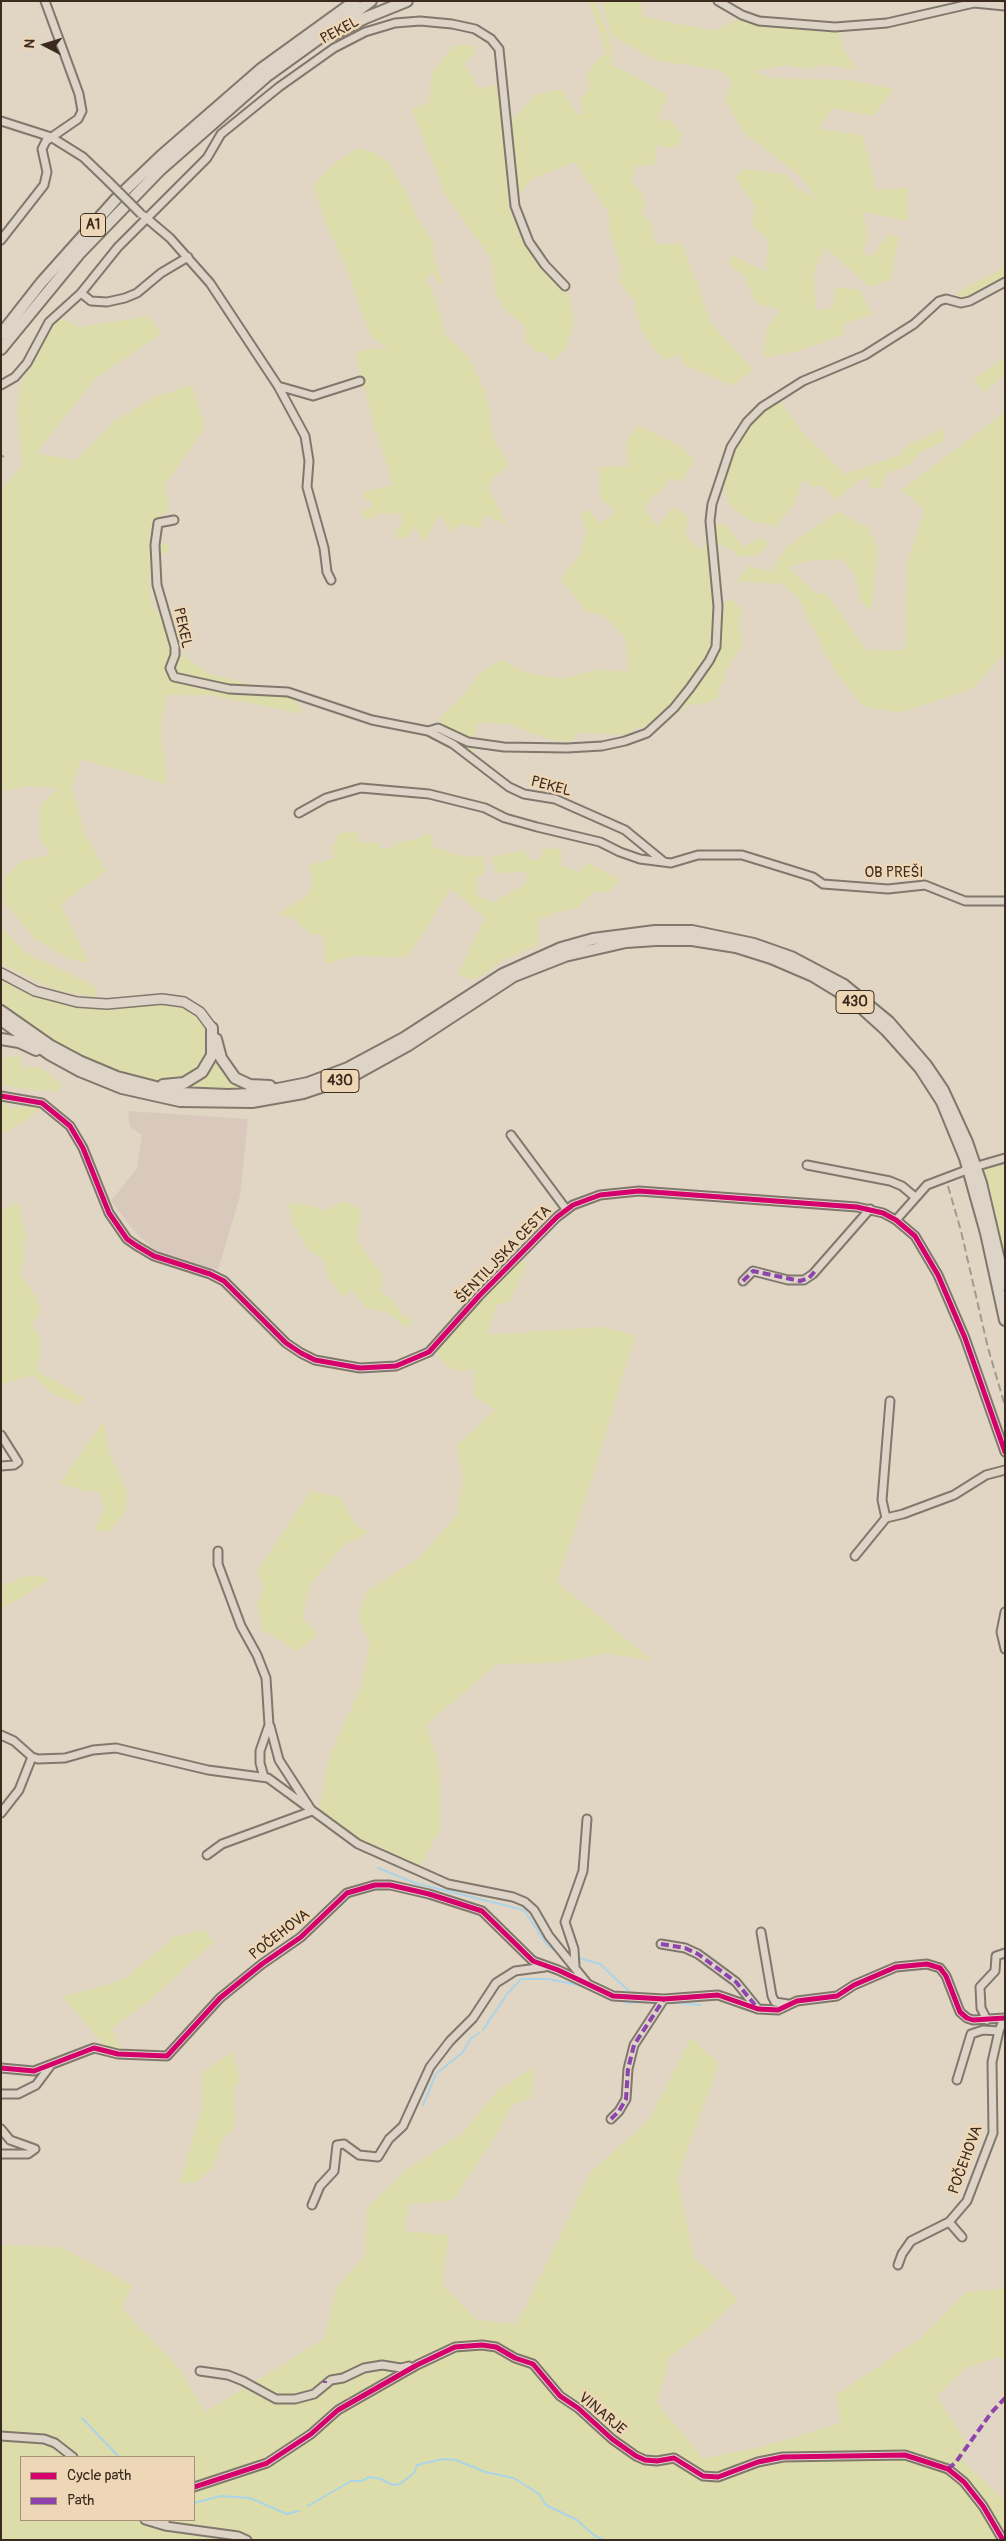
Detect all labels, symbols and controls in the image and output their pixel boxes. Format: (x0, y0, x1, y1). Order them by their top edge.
street label: PEKEL (318, 13, 362, 49)
north arrow (20, 20, 70, 70)
text: N (21, 38, 38, 49)
road number: A1 (80, 214, 106, 236)
street label: PEKEL (169, 606, 195, 650)
street label: PEKEL (529, 773, 573, 801)
street label: OB PREŠI (864, 864, 924, 882)
road number: 430 (836, 990, 874, 1014)
road number: 430 (321, 1070, 359, 1092)
street label: ŠENTILJSKA CESTA (453, 1202, 555, 1308)
street label: POČEHOVA (246, 1906, 314, 1964)
street label: POČEHOVA (945, 2123, 987, 2197)
street label: VINARJE (574, 2389, 630, 2439)
legend (20, 2456, 195, 2521)
text: Cycle path (67, 2466, 131, 2485)
text: Path (67, 2491, 94, 2510)

